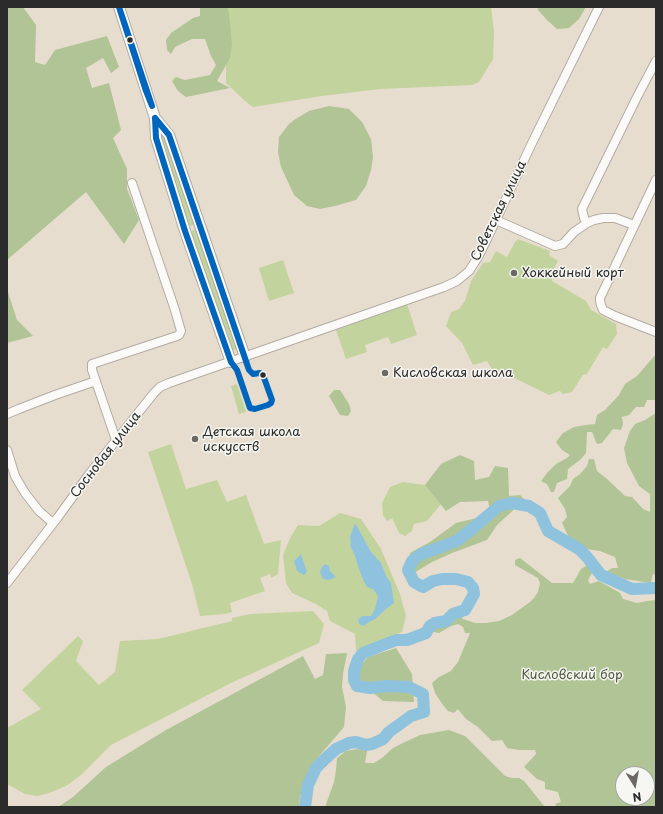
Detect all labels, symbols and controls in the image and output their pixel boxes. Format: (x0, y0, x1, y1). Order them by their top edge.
unlabelled marker (125, 35, 135, 45)
street label: Советская улица (468, 158, 530, 264)
place label: Хоккейный корт (522, 265, 624, 281)
marker: Хоккейный корт (509, 268, 519, 278)
place label: Кисловская школа (393, 365, 513, 381)
marker: Кисловская школа (380, 368, 390, 378)
unlabelled marker (258, 370, 268, 380)
street label: Сосновая улица (68, 409, 144, 501)
place label: Детская школа искусств (203, 424, 300, 455)
marker: Детская школа искусств (190, 434, 200, 444)
park label: Кисловский бор (521, 667, 623, 683)
north arrow (615, 766, 655, 806)
text: N (631, 788, 643, 806)

